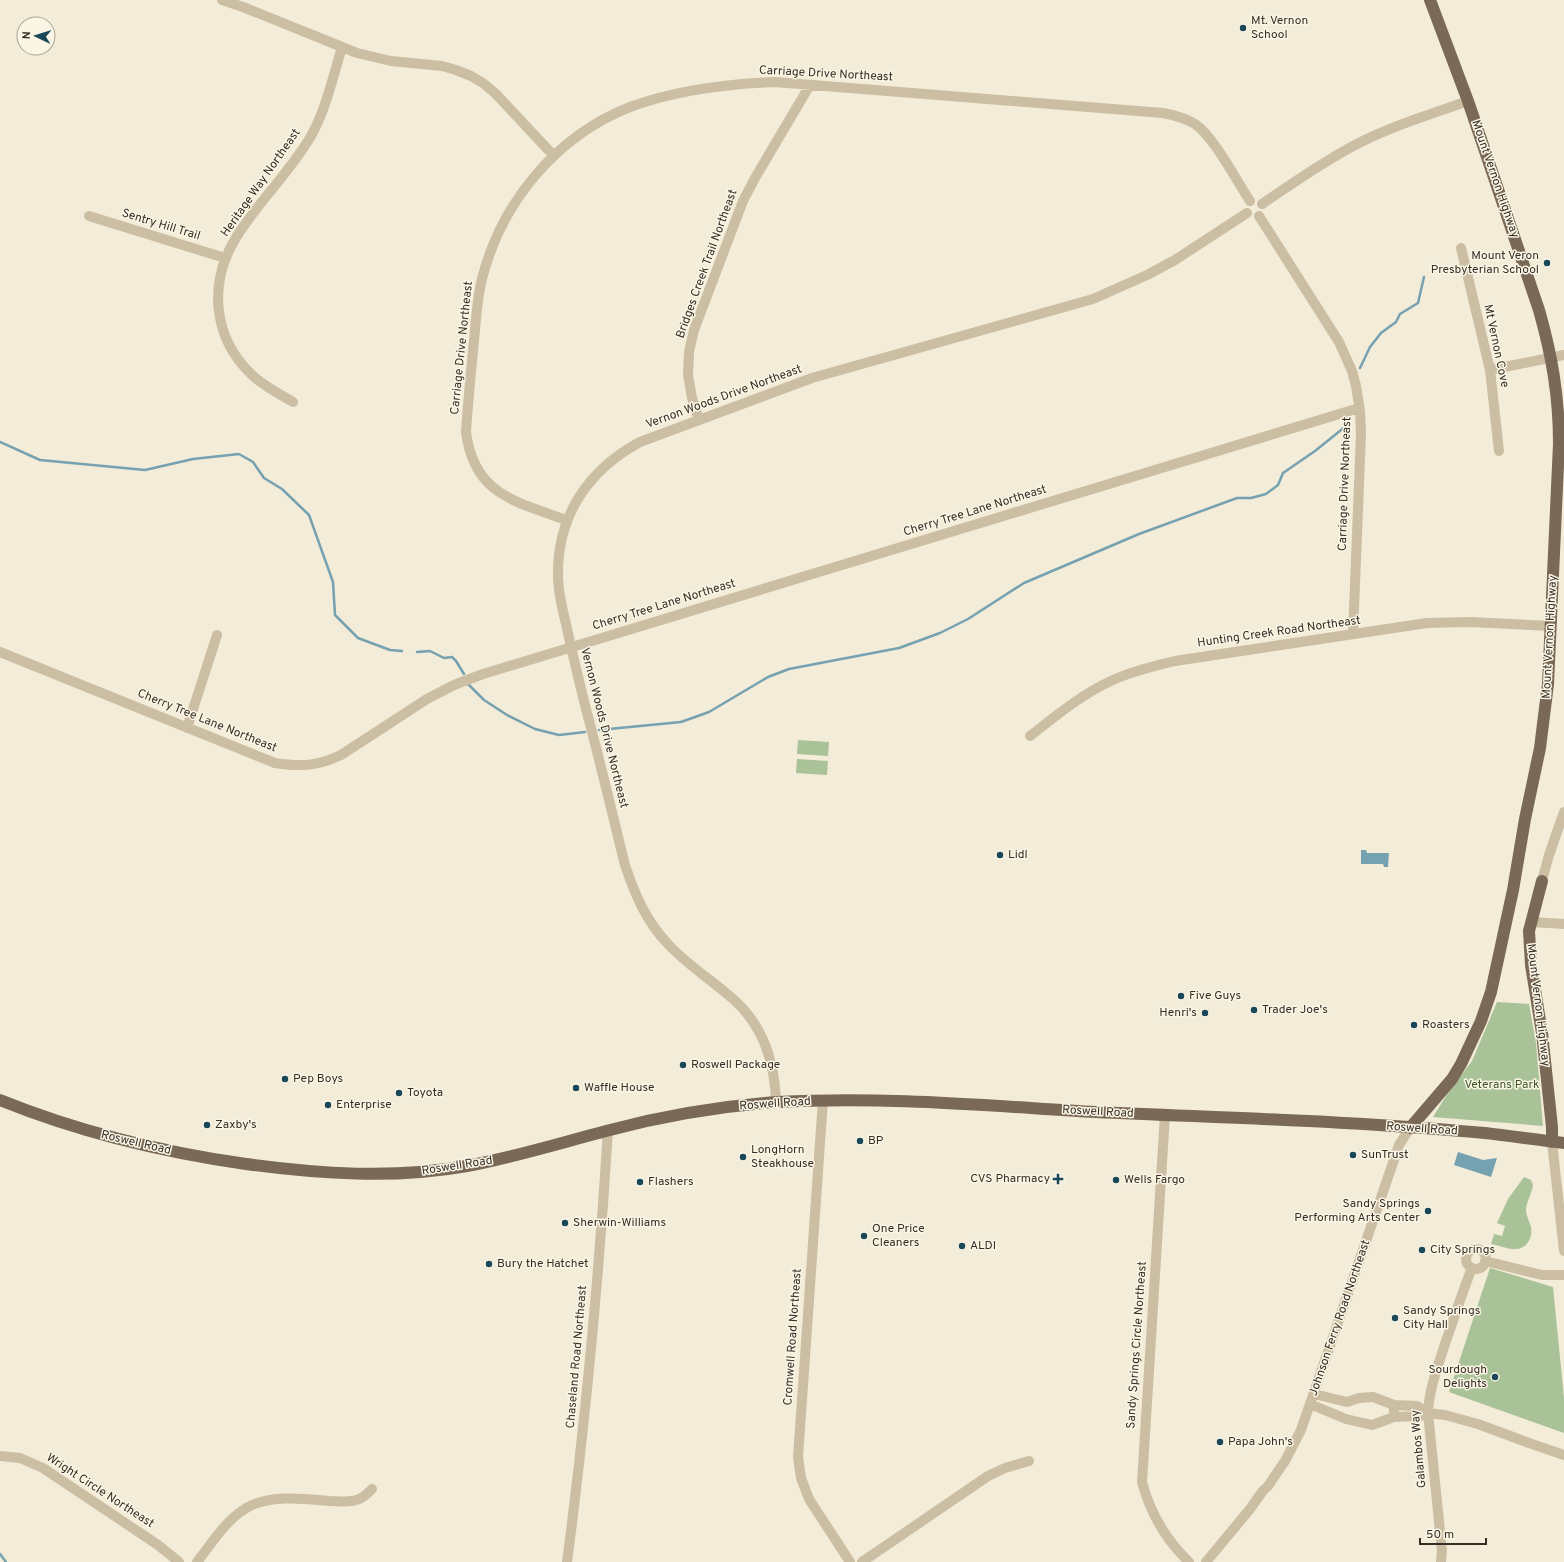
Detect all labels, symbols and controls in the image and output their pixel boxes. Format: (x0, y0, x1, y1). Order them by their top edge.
place label: Mt. Vernon School (1251, 13, 1308, 43)
north arrow (16, 16, 56, 56)
marker: Mt. Vernon School (1238, 23, 1248, 33)
text: N (20, 31, 34, 40)
street label: Carriage Drive Northeast (759, 62, 893, 86)
street label: Mount Vernon Highway (1467, 118, 1523, 240)
street label: Heritage Way Northeast (218, 126, 304, 240)
street label: Bridges Creek Trail Northeast (673, 187, 741, 341)
street label: Sentry Hill Trail (120, 205, 202, 245)
place label: Mount Veron Presbyterian School (1431, 248, 1539, 278)
marker: Mount Veron Presbyterian School (1542, 258, 1552, 268)
street label: Carriage Drive Northeast (447, 280, 477, 416)
street label: Mt Vernon Cove (1479, 303, 1513, 389)
street label: Vernon Woods Drive Northeast (644, 361, 804, 433)
street label: Carriage Drive Northeast (1335, 417, 1355, 551)
street label: Cherry Tree Lane Northeast (901, 482, 1049, 540)
street label: Mount Vernon Highway (1539, 575, 1561, 699)
street label: Cherry Tree Lane Northeast (590, 576, 738, 634)
street label: Hunting Creek Road Northeast (1196, 613, 1362, 651)
street label: Vernon Woods Drive Northeast (576, 646, 632, 810)
street label: Cherry Tree Lane Northeast (135, 686, 279, 756)
place label: Lidl (1008, 847, 1028, 863)
marker: Lidl (995, 850, 1005, 860)
street label: Mount Vernon Highway (1523, 943, 1553, 1067)
place label: Five Guys (1189, 988, 1241, 1004)
marker: Five Guys (1176, 991, 1186, 1001)
place label: Trader Joe's (1262, 1002, 1328, 1018)
place label: Henri's (1159, 1005, 1197, 1021)
marker: Trader Joe's (1249, 1005, 1259, 1015)
marker: Henri's (1200, 1008, 1210, 1018)
place label: Roasters (1422, 1017, 1470, 1033)
marker: Roasters (1409, 1020, 1419, 1030)
place label: Roswell Package (691, 1057, 780, 1073)
marker: Roswell Package (678, 1060, 688, 1070)
place label: Pep Boys (293, 1071, 343, 1087)
marker: Pep Boys (280, 1074, 290, 1084)
park label: Veterans Park (1465, 1077, 1539, 1093)
place label: Waffle House (584, 1080, 654, 1096)
marker: Waffle House (571, 1083, 581, 1093)
place label: Toyota (407, 1085, 443, 1101)
marker: Toyota (394, 1088, 404, 1098)
street label: Roswell Road (739, 1094, 811, 1114)
place label: Enterprise (336, 1097, 392, 1113)
marker: Enterprise (323, 1100, 333, 1110)
street label: Roswell Road (1062, 1102, 1134, 1122)
place label: Zaxby's (215, 1117, 257, 1133)
street label: Roswell Road (1386, 1119, 1458, 1139)
marker: Zaxby's (202, 1120, 212, 1130)
street label: Roswell Road (99, 1127, 173, 1159)
place label: BP (868, 1133, 884, 1149)
marker: BP (855, 1136, 865, 1146)
place label: LongHorn Steakhouse (751, 1142, 814, 1172)
place label: SunTrust (1361, 1147, 1408, 1163)
marker: SunTrust (1348, 1150, 1358, 1160)
street label: Roswell Road (420, 1152, 494, 1180)
marker: LongHorn Steakhouse (738, 1152, 748, 1162)
place label: CVS Pharmacy (970, 1171, 1050, 1187)
place label: Wells Fargo (1124, 1172, 1185, 1188)
place label: Flashers (648, 1174, 694, 1190)
marker: CVS Pharmacy (1053, 1174, 1063, 1184)
marker: Wells Fargo (1111, 1175, 1121, 1185)
marker: Flashers (635, 1177, 645, 1187)
place label: Sandy Springs Performing Arts Center (1294, 1196, 1420, 1226)
marker: Sandy Springs Performing Arts Center (1423, 1206, 1433, 1216)
place label: Sherwin-Williams (573, 1215, 666, 1231)
marker: Sherwin-Williams (560, 1218, 570, 1228)
place label: One Price Cleaners (872, 1221, 925, 1251)
marker: One Price Cleaners (859, 1231, 869, 1241)
place label: ALDI (970, 1238, 996, 1254)
street label: Johnson Ferry Road Northeast (1306, 1238, 1374, 1398)
marker: ALDI (957, 1241, 967, 1251)
place label: City Springs (1430, 1242, 1495, 1258)
marker: City Springs (1417, 1245, 1427, 1255)
place label: Bury the Hatchet (497, 1256, 589, 1272)
marker: Bury the Hatchet (484, 1259, 494, 1269)
street label: Sandy Springs Circle Northeast (1123, 1261, 1151, 1429)
street label: Cromwell Road Northeast (780, 1268, 806, 1406)
street label: Chaseland Road Northeast (563, 1285, 591, 1429)
place label: Sandy Springs City Hall (1403, 1303, 1480, 1333)
marker: Sandy Springs City Hall (1390, 1313, 1400, 1323)
place label: Sourdough Delights (1428, 1362, 1487, 1392)
marker: Sourdough Delights (1490, 1372, 1500, 1382)
street label: Galambos Way (1408, 1409, 1430, 1489)
place label: Papa John's (1228, 1434, 1293, 1450)
marker: Papa John's (1215, 1437, 1225, 1447)
street label: Wright Circle Northeast (43, 1450, 157, 1532)
scale bar (1420, 1520, 1486, 1546)
text: 50 m (1426, 1527, 1454, 1543)

